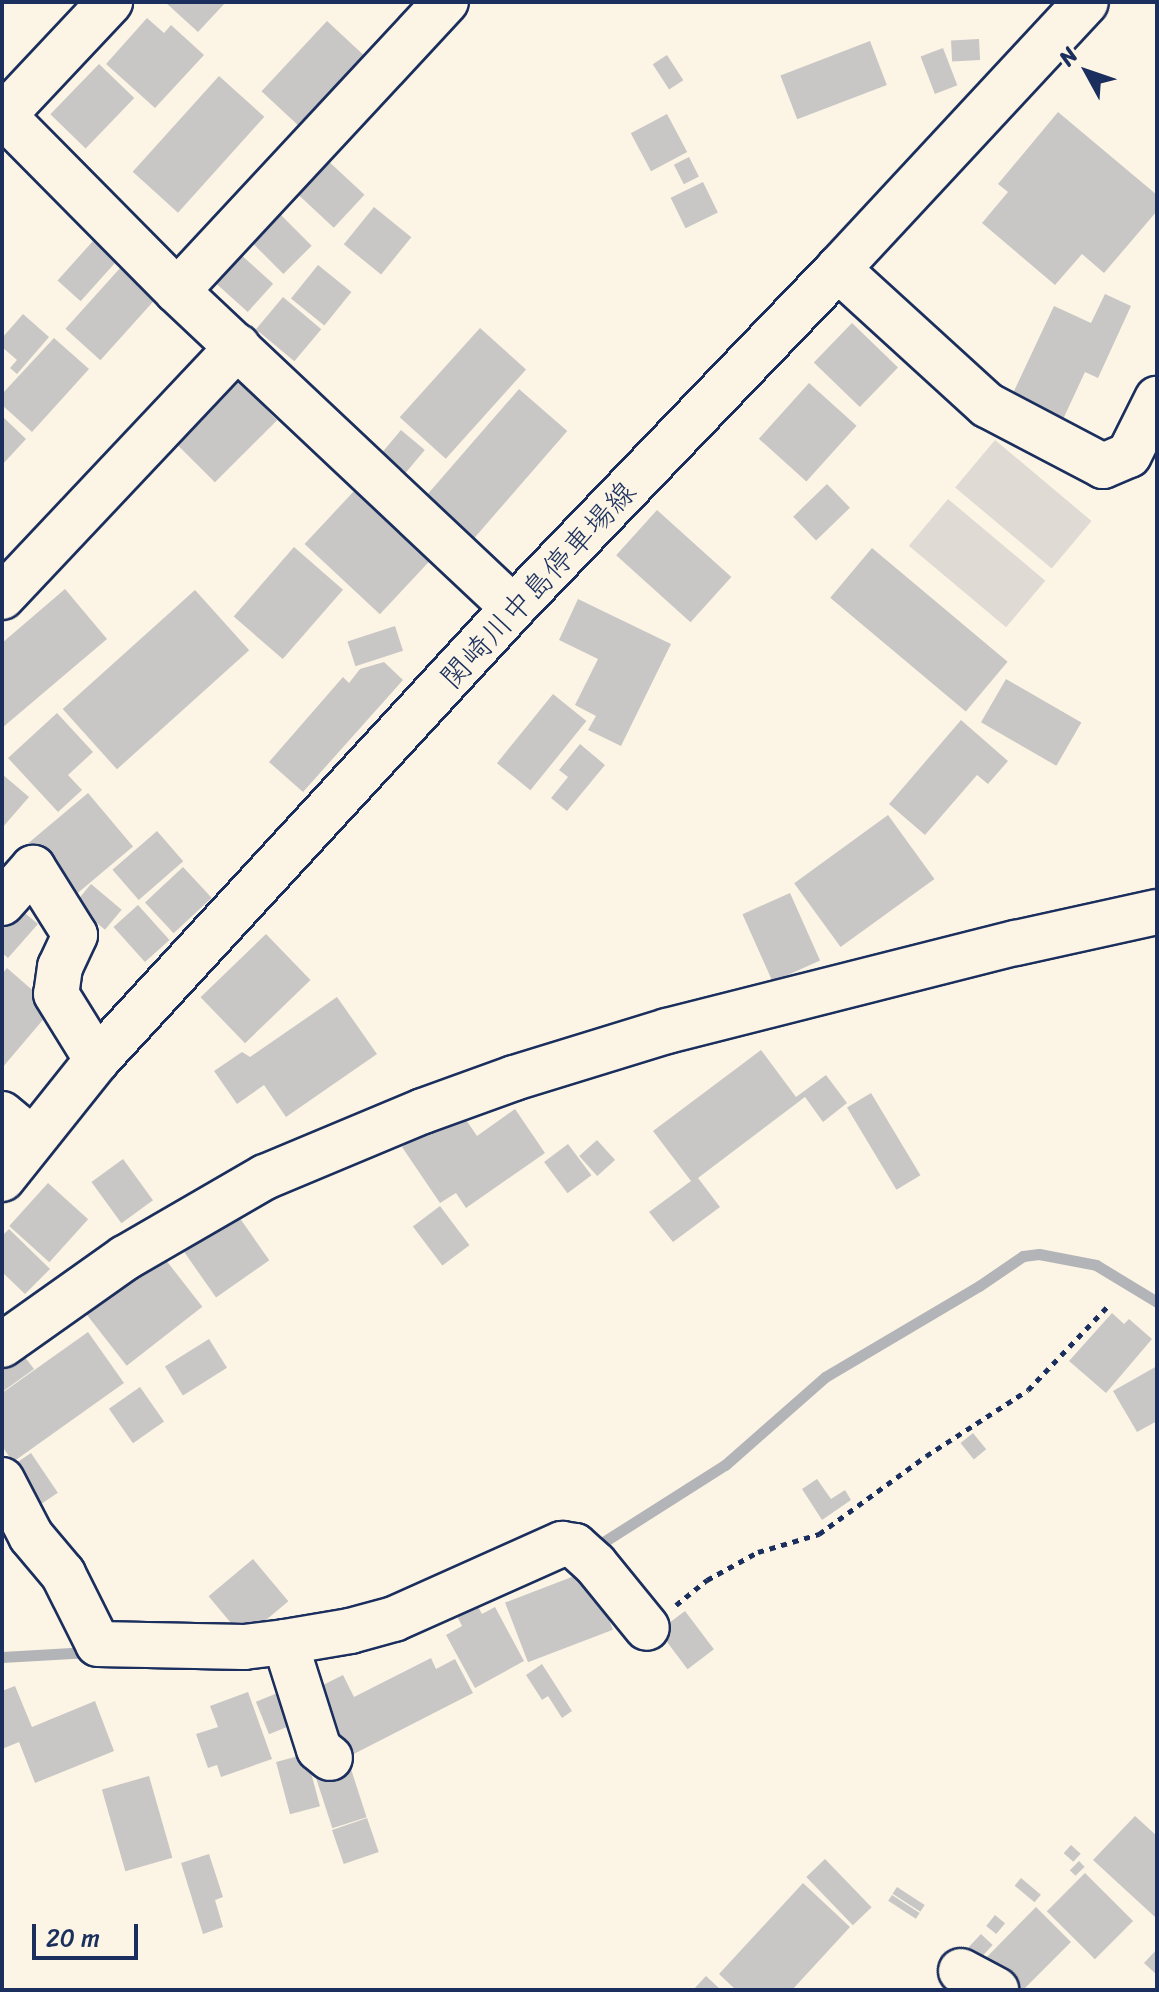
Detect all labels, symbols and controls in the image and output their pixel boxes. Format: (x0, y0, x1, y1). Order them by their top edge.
north arrow (1047, 32, 1127, 112)
text: N (1048, 38, 1088, 75)
street label: 関崎川中島停車場線 (433, 474, 643, 696)
scale bar (36, 1908, 142, 1958)
text: 20 m (46, 1917, 100, 1959)

